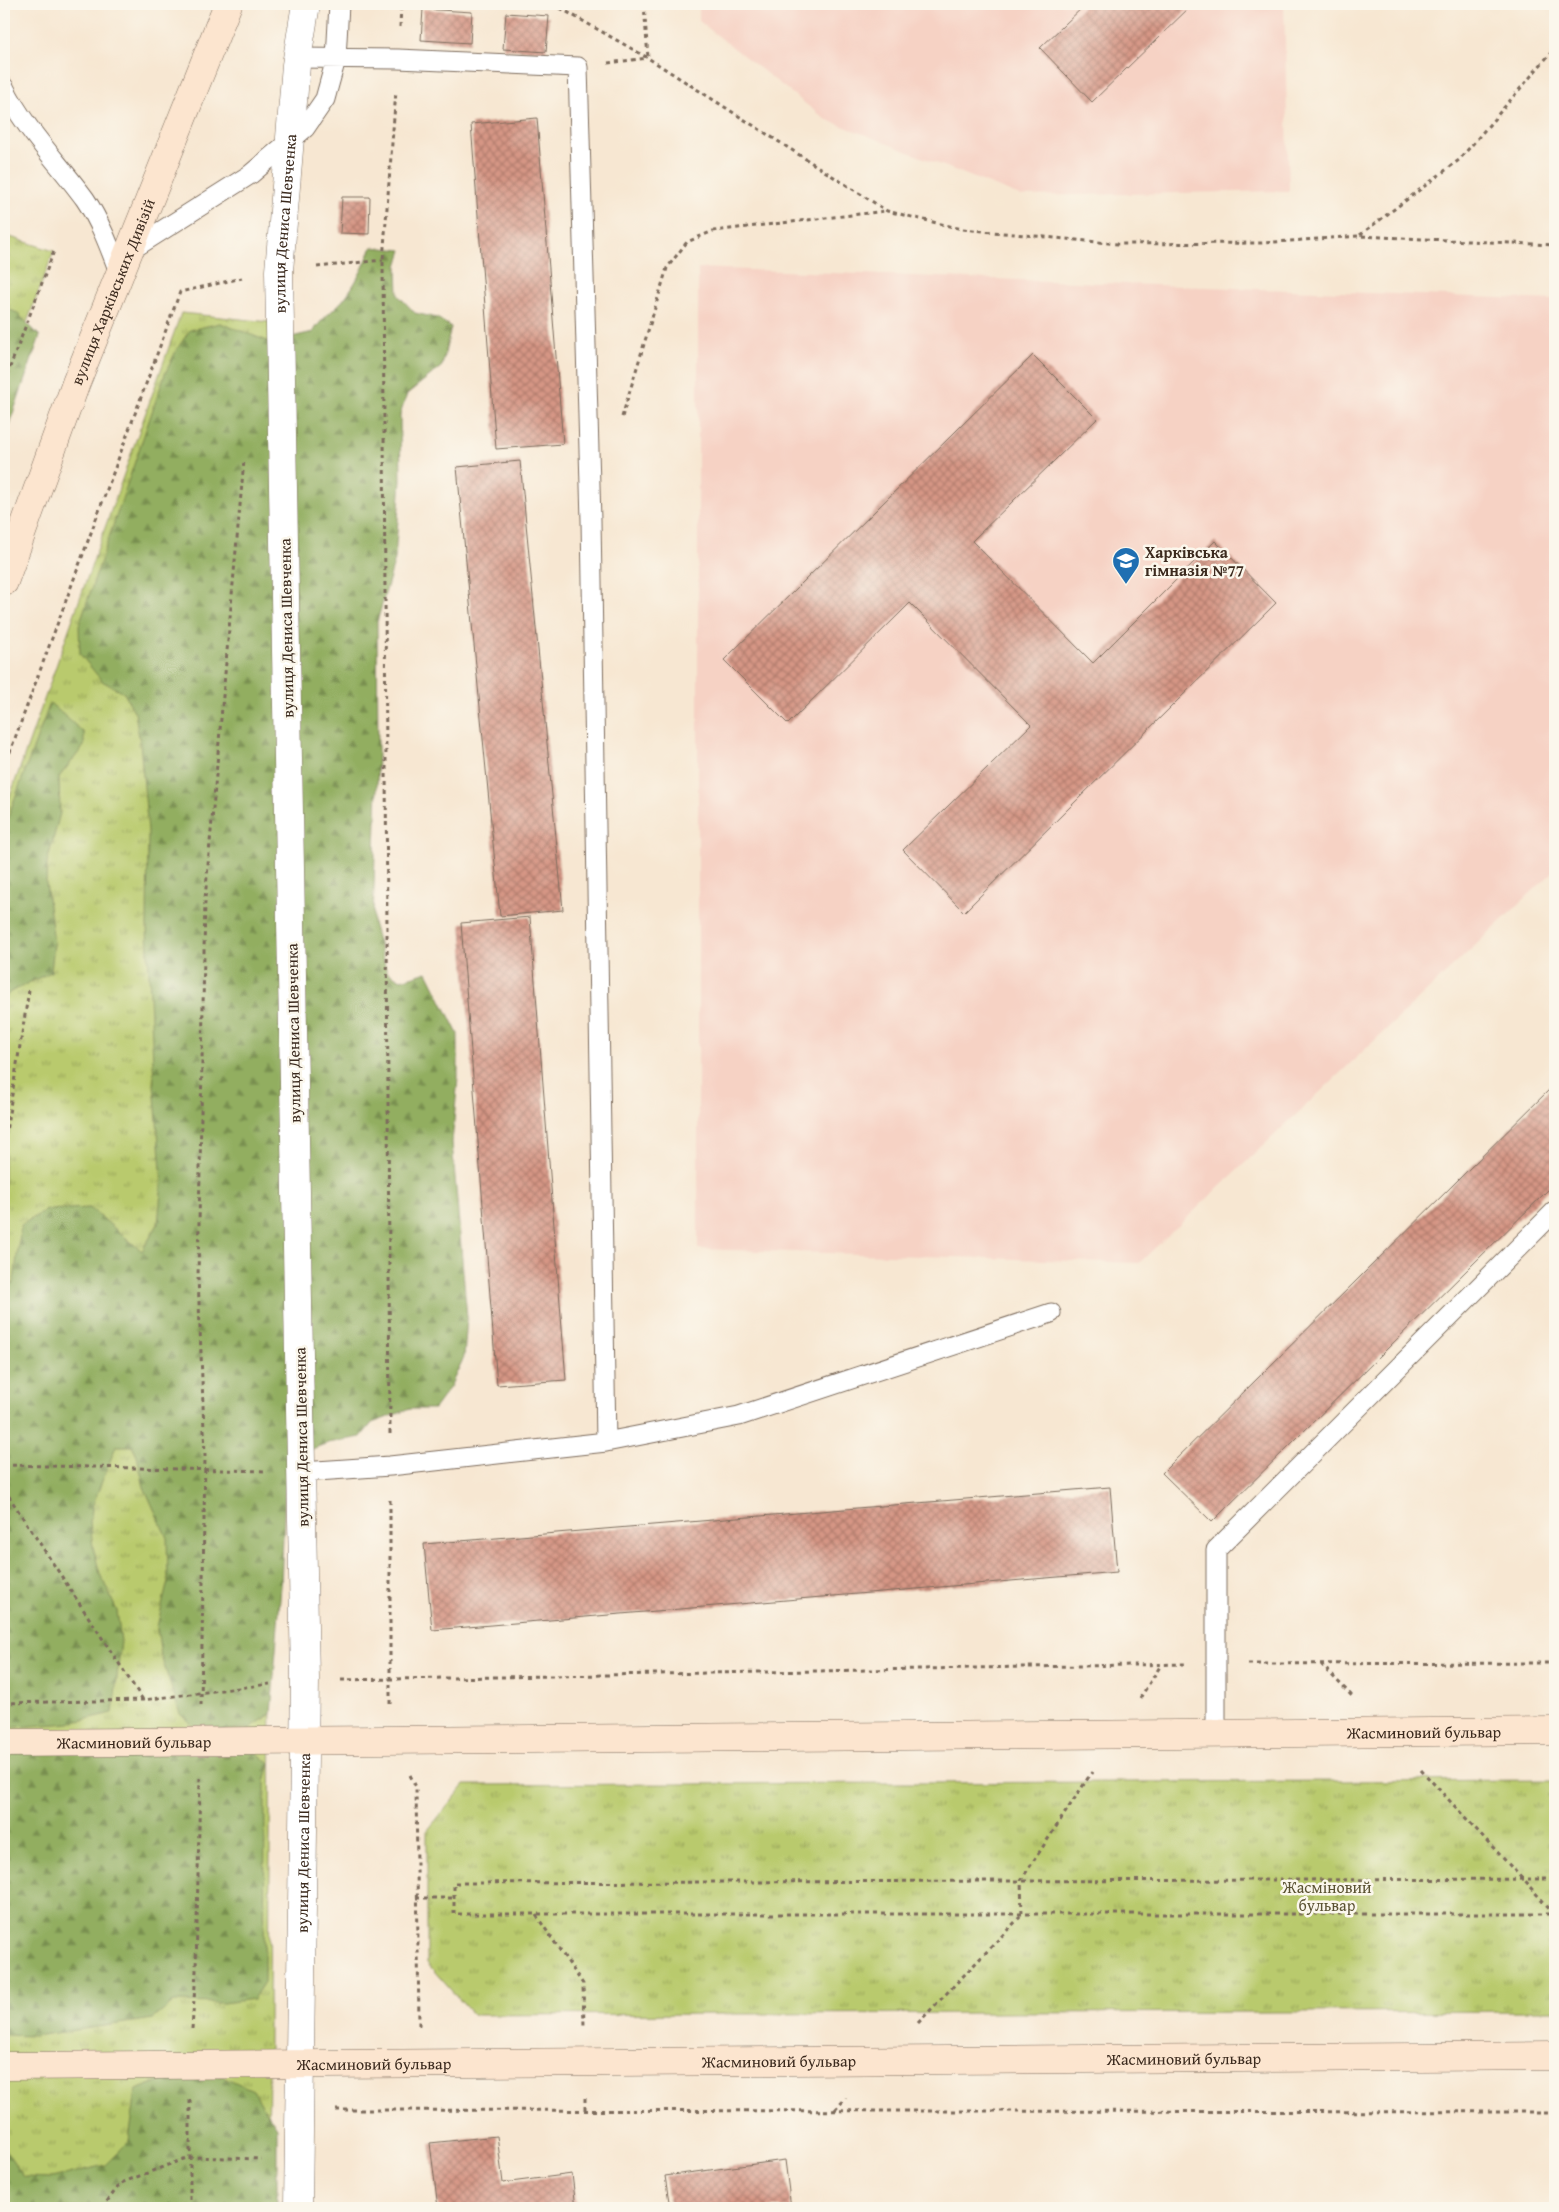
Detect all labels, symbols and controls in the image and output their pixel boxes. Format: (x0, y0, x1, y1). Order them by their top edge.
street label: вулиця Дениса Шевченка (267, 132, 302, 313)
street label: вулиця Харківських Дивізій (64, 194, 161, 389)
street label: вулиця Дениса Шевченка (272, 538, 300, 718)
place label: Харківська гімназія №77 (1145, 540, 1244, 582)
school or university icon: Харківська гімназія №77 (1111, 546, 1141, 585)
street label: вулиця Дениса Шевченка (279, 943, 307, 1123)
street label: вулиця Дениса Шевченка (287, 1347, 315, 1527)
street label: Жасминовий бульвар (1346, 1719, 1502, 1745)
street label: Жасминовий бульвар (56, 1729, 212, 1755)
street label: вулиця Дениса Шевченка (290, 1753, 316, 1933)
park label: Жасміновий бульвар (1281, 1875, 1372, 1917)
street label: Жасминовий бульвар (1106, 2046, 1262, 2071)
street label: Жасминовий бульвар (701, 2049, 857, 2074)
street label: Жасминовий бульвар (296, 2051, 452, 2076)

